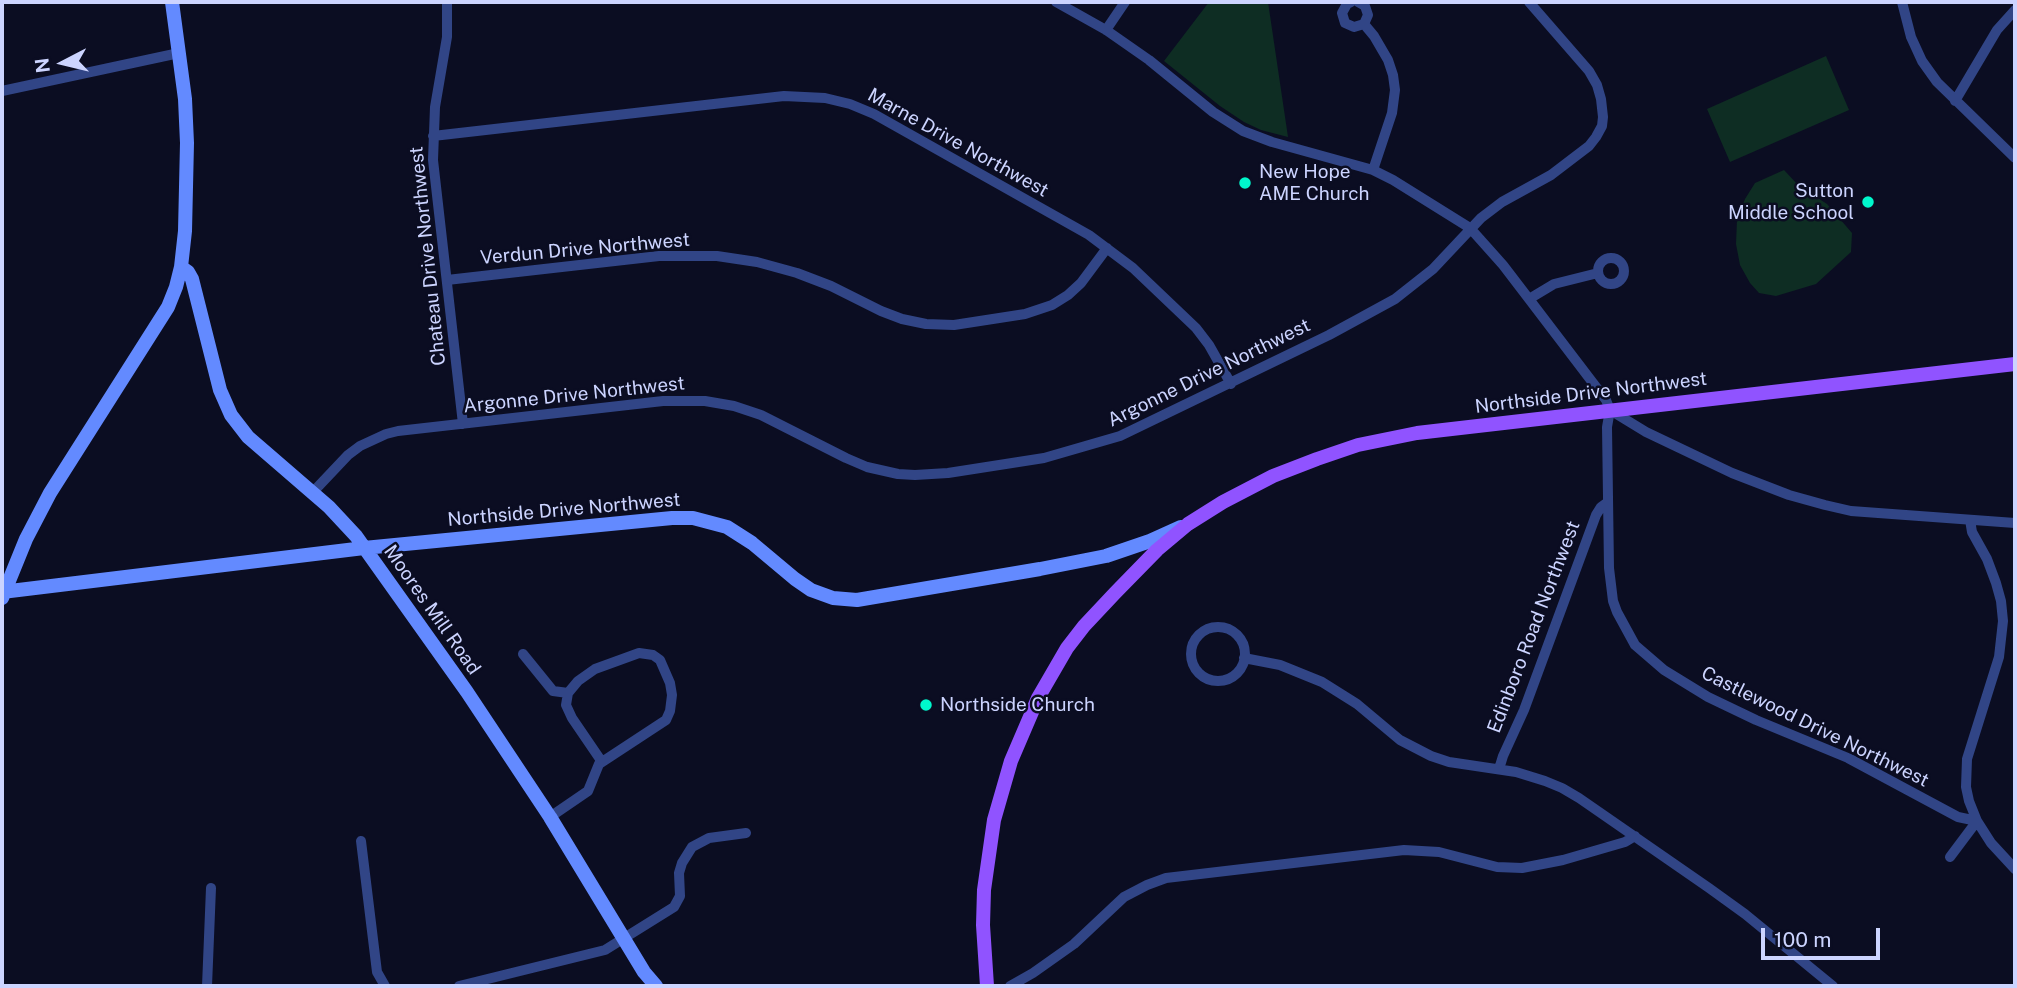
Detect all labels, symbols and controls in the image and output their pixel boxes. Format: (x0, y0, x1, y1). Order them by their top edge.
north arrow (28, 28, 98, 98)
text: N (30, 57, 54, 74)
street label: Marne Drive Northwest (864, 84, 1052, 202)
street label: Chateau Drive Northwest (405, 145, 451, 367)
place label: New Hope AME Church (1259, 161, 1369, 205)
marker: New Hope AME Church (1237, 175, 1253, 191)
place label: Sutton Middle School (1728, 180, 1854, 224)
marker: Sutton Middle School (1860, 194, 1876, 210)
street label: Verdun Drive Northwest (479, 228, 691, 270)
street label: Argonne Drive Northwest (1104, 314, 1314, 432)
street label: Northside Drive Northwest (1474, 367, 1708, 419)
street label: Argonne Drive Northwest (462, 372, 686, 418)
street label: Northside Drive Northwest (447, 488, 681, 532)
street label: Edinboro Road Northwest (1483, 518, 1585, 736)
street label: Moores Mill Road (379, 541, 485, 679)
street label: Castlewood Drive Northwest (1697, 662, 1933, 792)
place label: Northside Church (940, 694, 1095, 716)
marker: Northside Church (918, 697, 934, 713)
scale bar (1765, 914, 1884, 958)
text: 100 m (1774, 927, 1831, 952)

